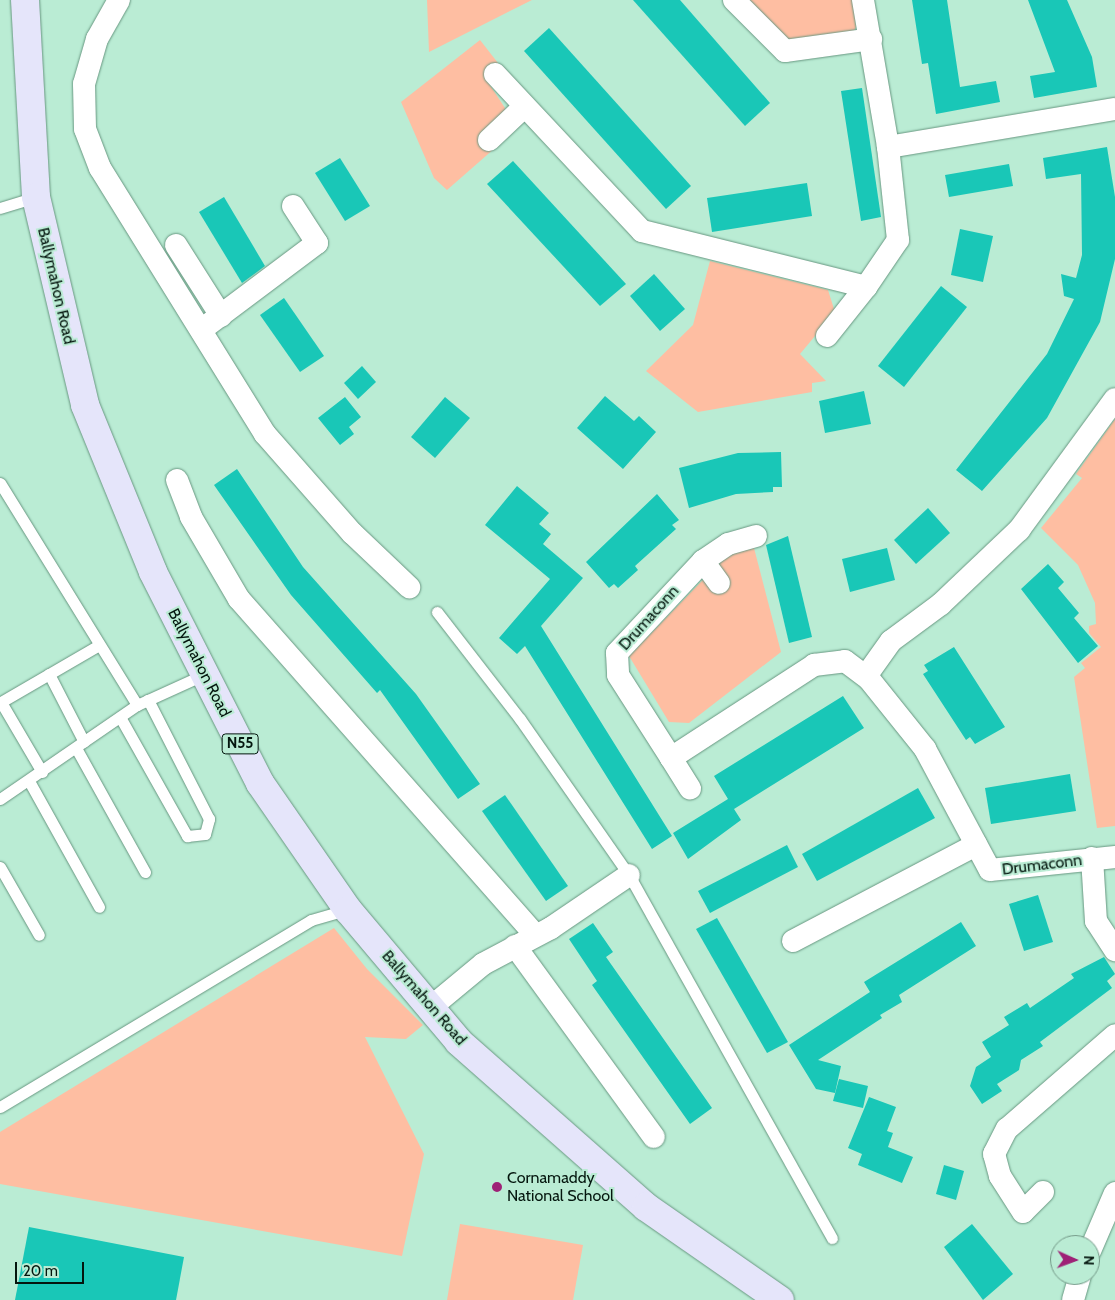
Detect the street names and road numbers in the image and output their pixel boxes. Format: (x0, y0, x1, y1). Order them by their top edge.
street label: Ballymahon Road (33, 226, 79, 346)
street label: Drumaconn (615, 582, 683, 654)
street label: Ballymahon Road (163, 606, 235, 720)
road number: N55 (221, 732, 259, 756)
street label: Drumaconn (1001, 851, 1083, 879)
street label: Ballymahon Road (378, 947, 470, 1049)

